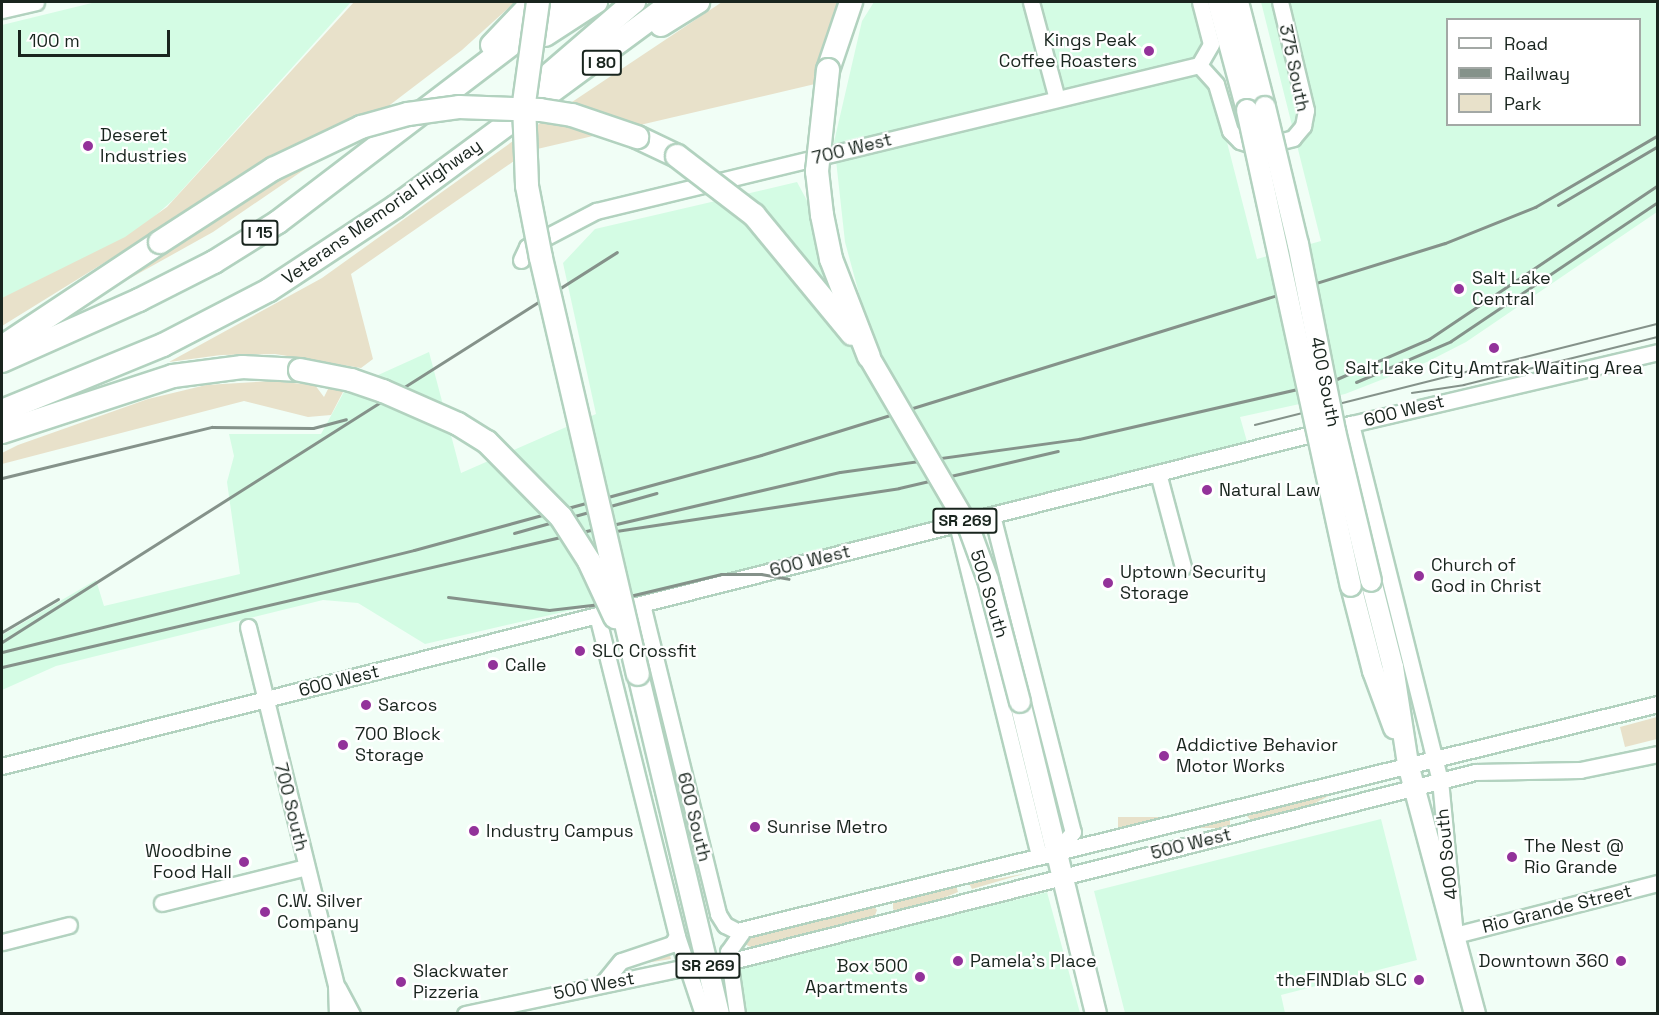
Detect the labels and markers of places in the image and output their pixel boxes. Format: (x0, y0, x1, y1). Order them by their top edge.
place label: Kings Peak Coffee Roasters (999, 30, 1137, 72)
marker: Kings Peak Coffee Roasters (1142, 44, 1156, 58)
place label: Deseret Industries (100, 125, 187, 168)
marker: Deseret Industries (81, 139, 95, 153)
place label: Salt Lake Central (1472, 268, 1551, 310)
marker: Salt Lake Central (1450, 280, 1468, 298)
marker: Salt Lake City Amtrak Waiting Area (1487, 341, 1501, 355)
place label: Salt Lake City Amtrak Waiting Area (1345, 357, 1643, 379)
place label: Natural Law (1219, 479, 1320, 501)
marker: Natural Law (1200, 483, 1214, 497)
place label: Church of God in Christ (1431, 555, 1542, 598)
place label: Uptown Security Storage (1120, 562, 1266, 604)
marker: Church of God in Christ (1412, 569, 1426, 583)
marker: Uptown Security Storage (1101, 576, 1115, 590)
place label: SLC Crossfit (592, 640, 697, 662)
marker: SLC Crossfit (573, 644, 587, 658)
place label: Calle (505, 654, 546, 676)
marker: Calle (486, 658, 500, 672)
place label: Sarcos (378, 694, 437, 716)
marker: Sarcos (359, 698, 373, 712)
place label: 700 Block Storage (355, 724, 441, 766)
place label: Addictive Behavior Motor Works (1176, 735, 1338, 777)
marker: 700 Block Storage (336, 738, 350, 752)
marker: Addictive Behavior Motor Works (1157, 749, 1171, 763)
place label: Sunrise Metro (767, 816, 888, 838)
place label: Industry Campus (486, 820, 634, 842)
marker: Sunrise Metro (748, 820, 762, 834)
marker: Industry Campus (467, 824, 481, 838)
place label: The Nest @ Rio Grande (1524, 836, 1624, 878)
place label: Woodbine Food Hall (145, 841, 232, 884)
marker: The Nest @ Rio Grande (1505, 850, 1519, 864)
marker: Woodbine Food Hall (237, 855, 251, 869)
place label: C.W. Silver Company (277, 891, 363, 934)
marker: C.W. Silver Company (258, 905, 272, 919)
place label: Pamela's Place (970, 950, 1097, 972)
place label: Downtown 360 (1479, 950, 1609, 972)
marker: Pamela's Place (951, 954, 965, 968)
marker: Downtown 360 (1614, 954, 1628, 968)
place label: Box 500 Apartments (805, 956, 908, 998)
place label: Slackwater Pizzeria (413, 961, 508, 1004)
place label: theFINDlab SLC (1276, 969, 1407, 991)
marker: Box 500 Apartments (913, 970, 927, 984)
marker: theFINDlab SLC (1412, 973, 1426, 987)
marker: Slackwater Pizzeria (394, 975, 408, 989)

